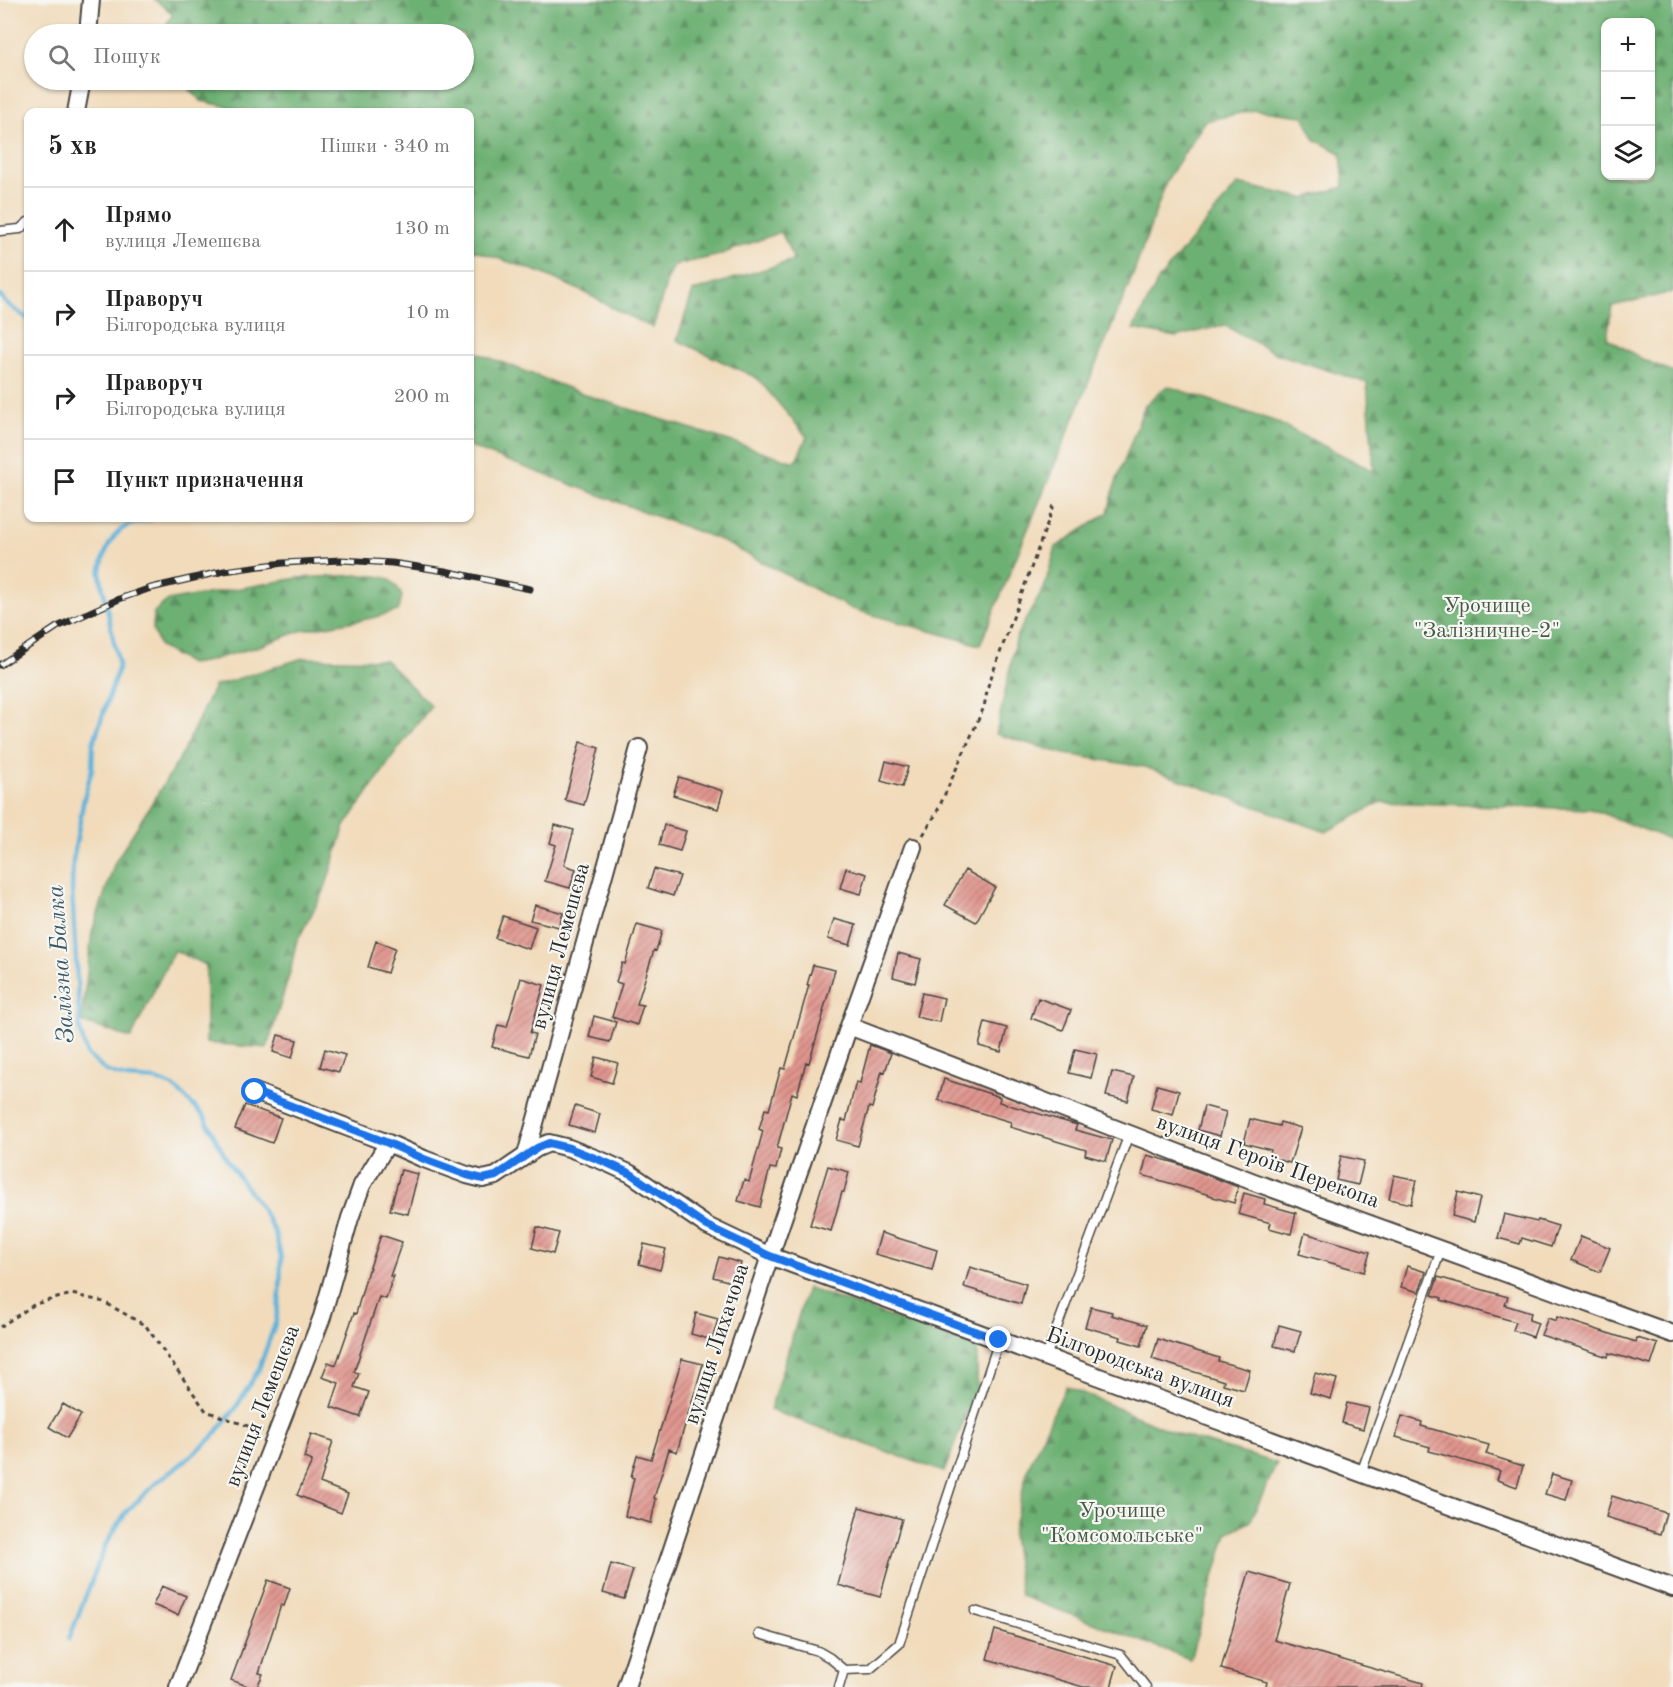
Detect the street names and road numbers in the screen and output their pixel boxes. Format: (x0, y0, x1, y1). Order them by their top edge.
street label: вулиця Лемешєва (528, 860, 594, 1032)
street label: вулиця Героїв Перекопа (1154, 1111, 1383, 1213)
street label: вулиця Лихачова (681, 1261, 753, 1427)
street label: вулиця Лемешєва (222, 1322, 304, 1490)
street label: Білгородська вулиця (1043, 1324, 1237, 1412)

